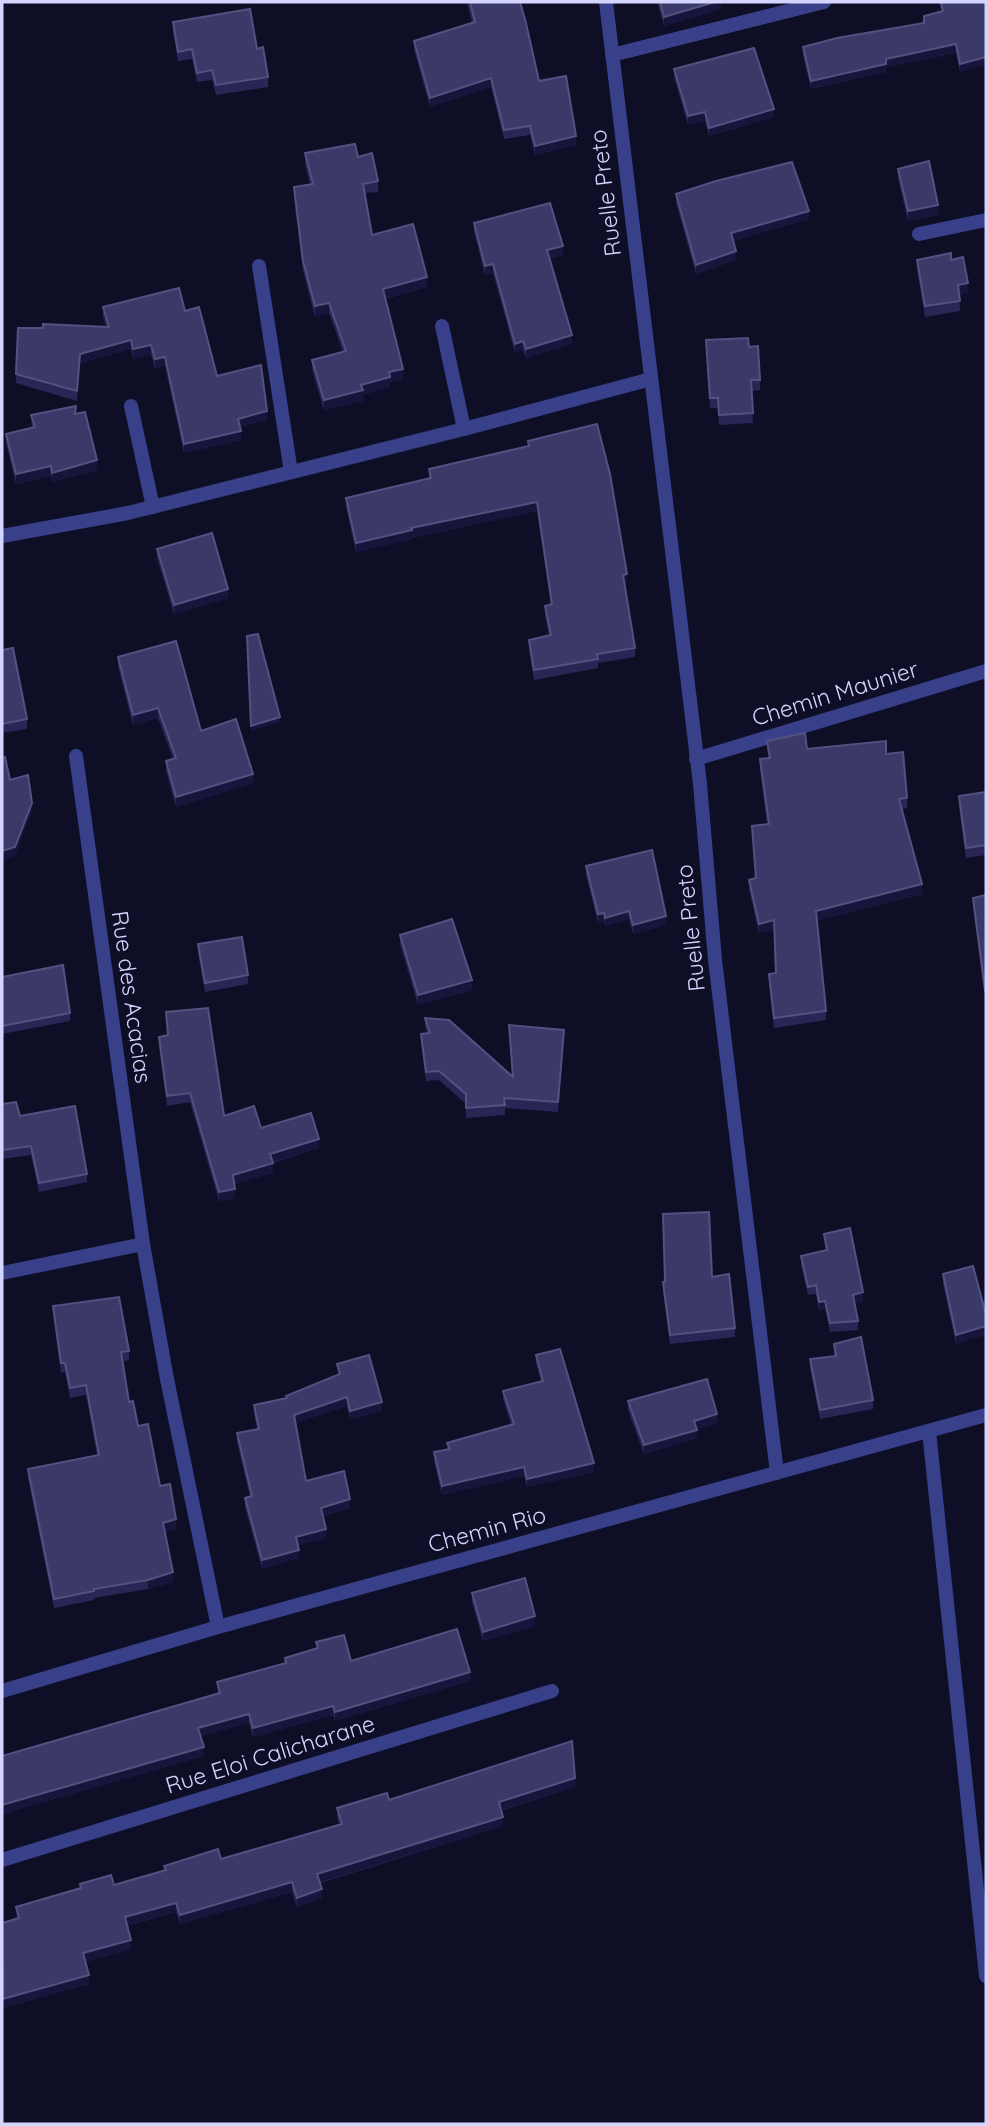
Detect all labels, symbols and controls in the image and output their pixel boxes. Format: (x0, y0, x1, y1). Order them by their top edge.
street label: Ruelle Preto (583, 128, 627, 258)
street label: Chemin Maunier (748, 654, 922, 732)
street label: Ruelle Preto (669, 863, 711, 993)
street label: Rue des Acacias (106, 909, 158, 1085)
street label: Chemin Rio (425, 1499, 549, 1559)
street label: Rue Eloi Calicharane (162, 1708, 378, 1800)

